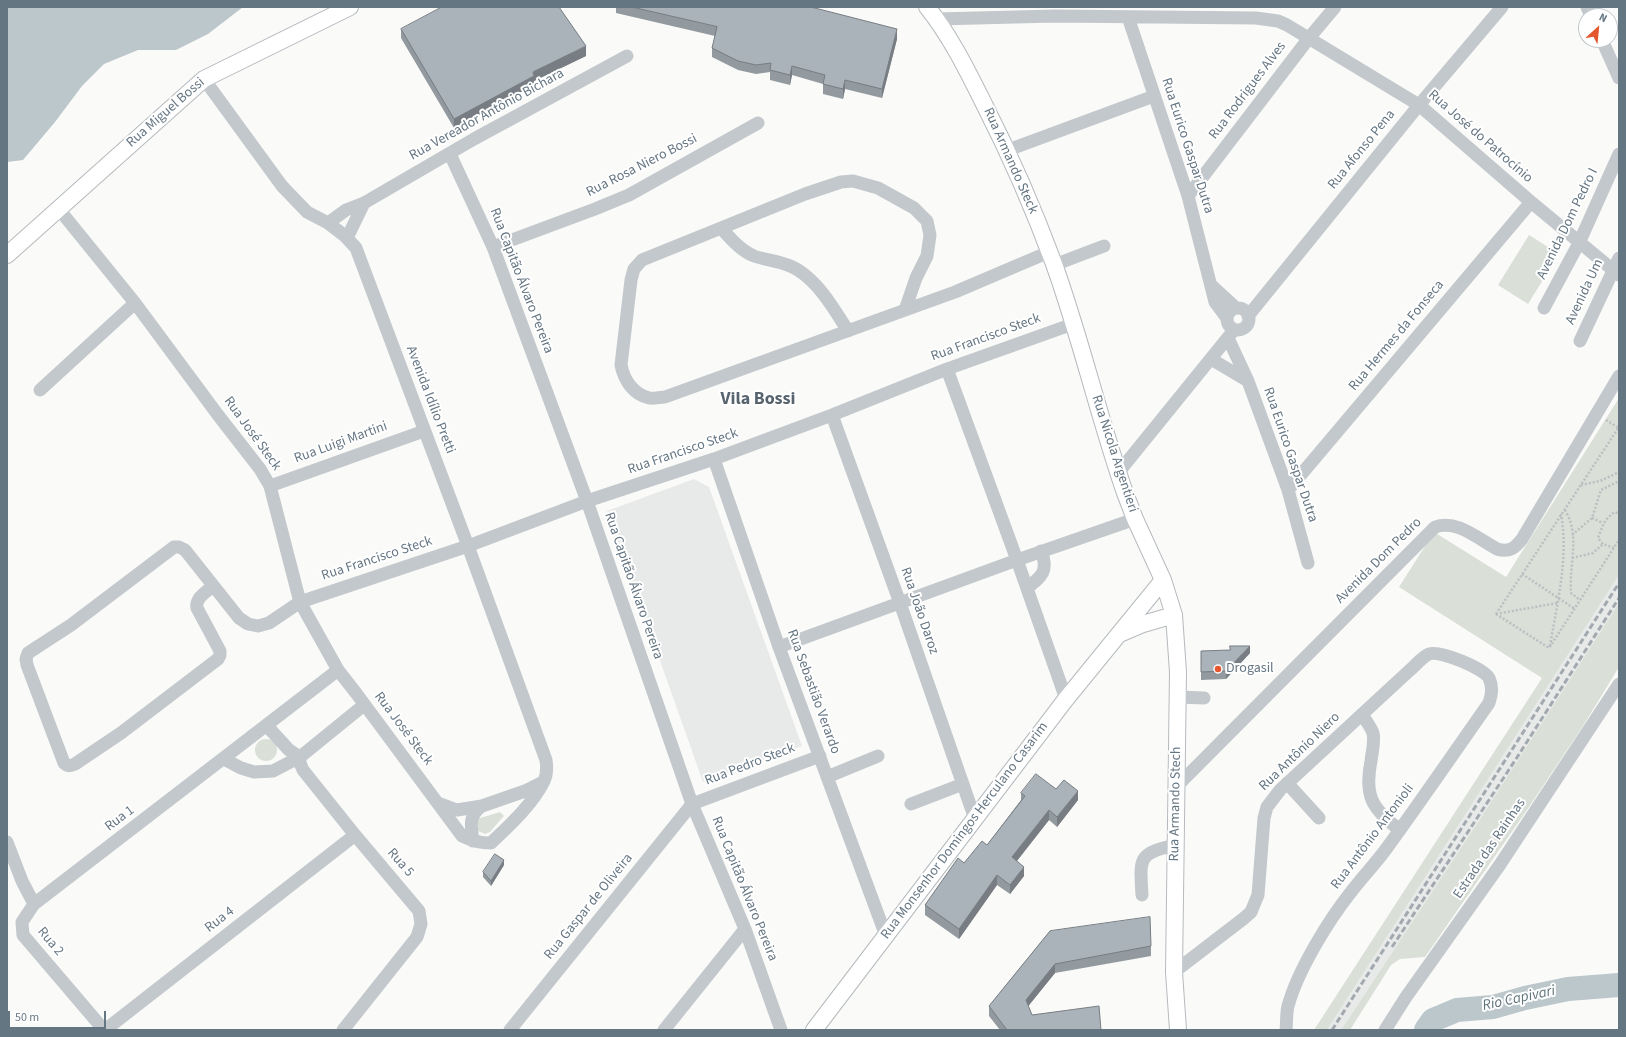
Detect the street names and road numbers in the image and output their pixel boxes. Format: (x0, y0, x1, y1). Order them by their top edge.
street label: Rua Rodrigues Alves (1206, 39, 1290, 143)
street label: Rua Vereador Antônio Bichara (407, 65, 567, 165)
street label: Rua Miguel Bossi (124, 75, 208, 151)
street label: Rua Eurico Gaspar Dutra (1157, 76, 1217, 216)
street label: Rua José do Patrocínio (1424, 87, 1536, 187)
street label: Rua Armando Steck (979, 105, 1041, 217)
street label: Rua Afonso Pena (1325, 107, 1399, 193)
street label: Rua Rosa Niero Bossi (584, 131, 700, 201)
street label: Avenida Dom Pedro I (1534, 166, 1602, 282)
street label: Rua Capitão Álvaro Pereira (485, 206, 557, 356)
street label: Avenida Um (1563, 257, 1607, 327)
street label: Rua Hermes da Fonseca (1346, 277, 1448, 395)
street label: Rua Francisco Steck (929, 310, 1043, 366)
street label: Avenida Idílio Pretti (402, 344, 458, 456)
street label: Rua Eurico Gaspar Dutra (1259, 385, 1321, 525)
street label: Rua Nicola Argentieri (1087, 393, 1141, 515)
street label: Rua José Steck (220, 394, 284, 474)
street label: Rua Luigi Martini (292, 418, 390, 468)
street label: Rua Francisco Steck (626, 425, 740, 479)
street label: Rua Capitão Álvaro Pereira (600, 510, 666, 662)
street label: Avenida Dom Pedro (1332, 514, 1426, 608)
street label: Rua Francisco Steck (320, 533, 434, 585)
street label: Rua João Daroz (896, 565, 942, 657)
street label: Rua Sebastião Verardo (783, 627, 843, 757)
street label: Rua José Steck (370, 689, 436, 769)
street label: Rua Antônio Niero (1256, 709, 1344, 795)
street label: Rua Monsenhor Domingos Herculano Casarim (878, 719, 1052, 943)
street label: Rua Pedro Steck (703, 740, 797, 790)
street label: Rua Armando Stech (1167, 746, 1185, 862)
street label: Rua Antônio Antonioli (1328, 781, 1418, 893)
street label: Estrada das Rainhas (1450, 796, 1530, 902)
street label: Rua 1 (102, 803, 138, 835)
street label: Rua Capitão Álvaro Pereira (707, 814, 781, 964)
street label: Rua 5 (383, 845, 417, 881)
street label: Rua Gaspar de Oliveira (541, 851, 637, 963)
street label: Rua 4 (202, 903, 238, 937)
street label: Rua 2 (33, 924, 67, 960)

